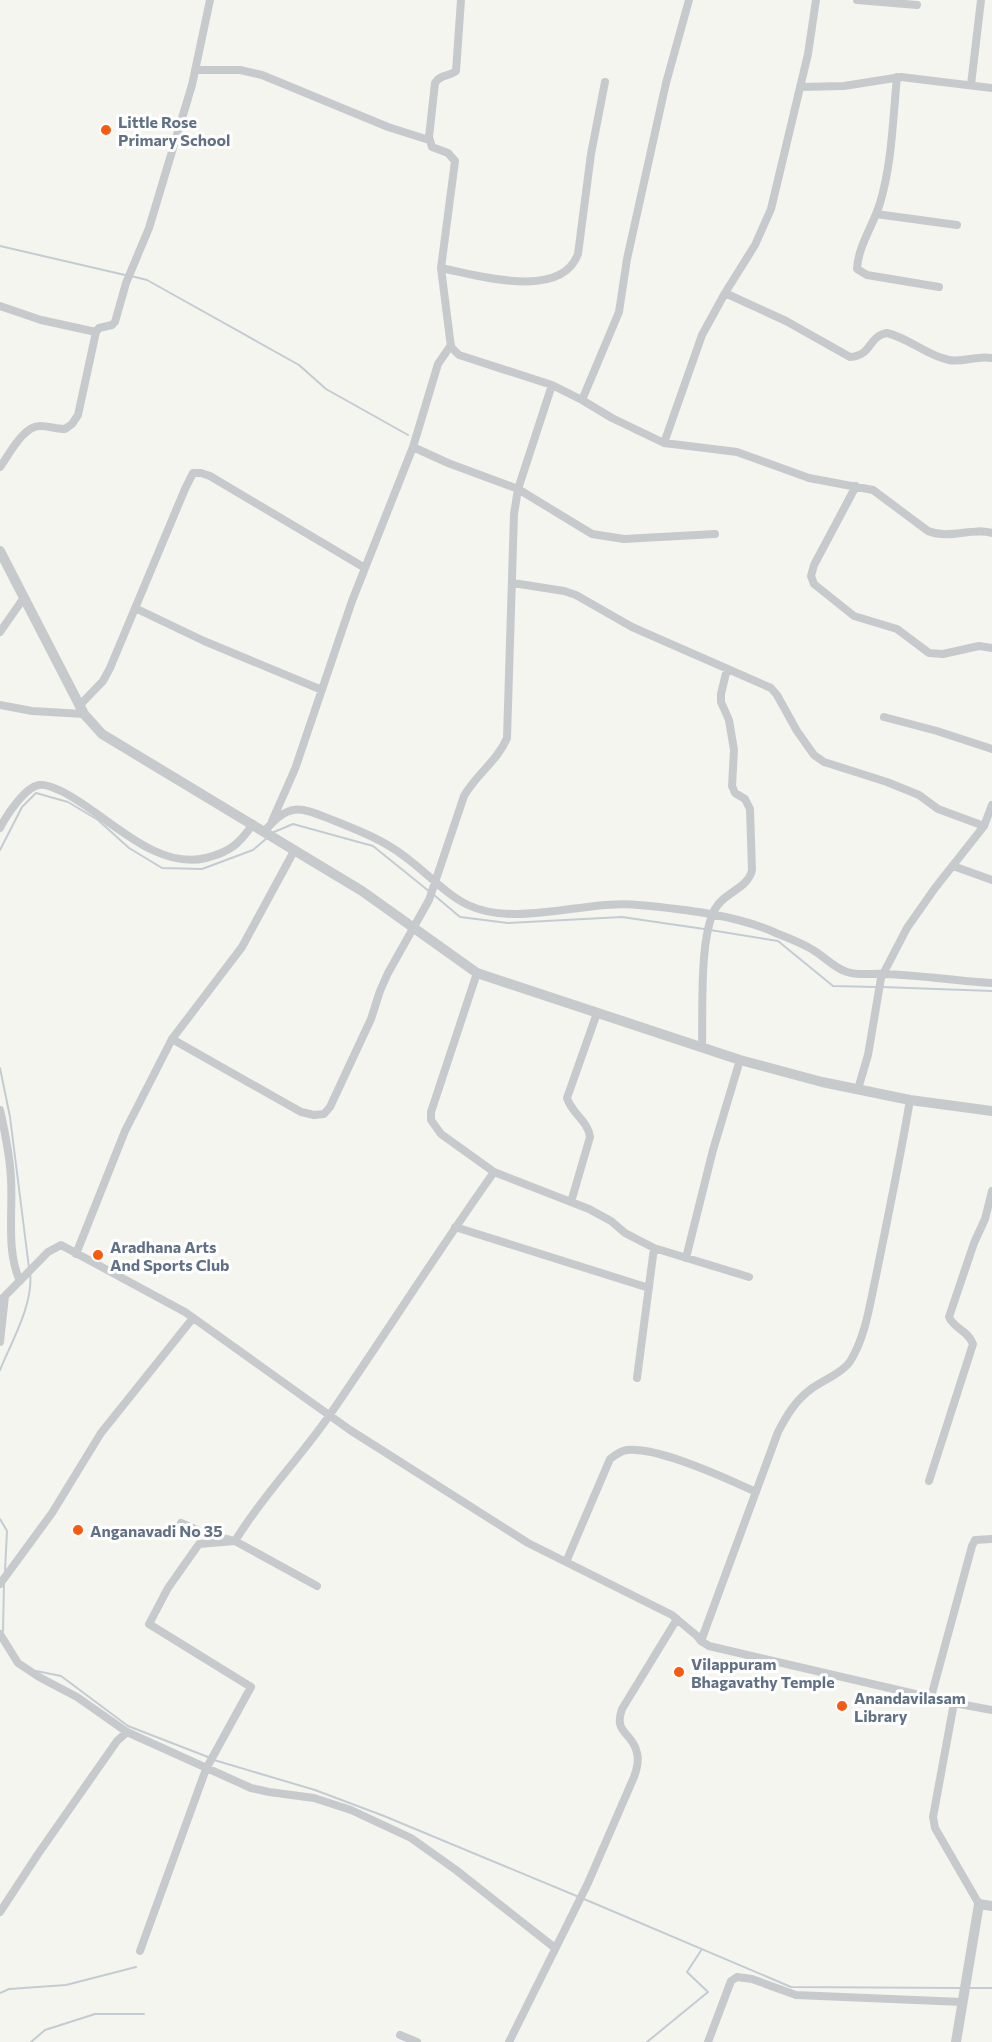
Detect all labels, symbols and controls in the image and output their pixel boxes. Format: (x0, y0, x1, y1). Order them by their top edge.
place label: Little Rose Primary School (118, 112, 230, 149)
marker: Little Rose Primary School (99, 123, 113, 137)
place label: Aradhana Arts And Sports Club (110, 1237, 230, 1274)
marker: Aradhana Arts And Sports Club (91, 1248, 105, 1262)
place label: Anganavadi No 35 (90, 1521, 223, 1540)
marker: Anganavadi No 35 (71, 1523, 85, 1537)
place label: Vilappuram Bhagavathy Temple (691, 1654, 835, 1691)
marker: Vilappuram Bhagavathy Temple (672, 1665, 686, 1679)
place label: Anandavilasam Library (854, 1688, 966, 1725)
marker: Anandavilasam Library (835, 1699, 849, 1713)

